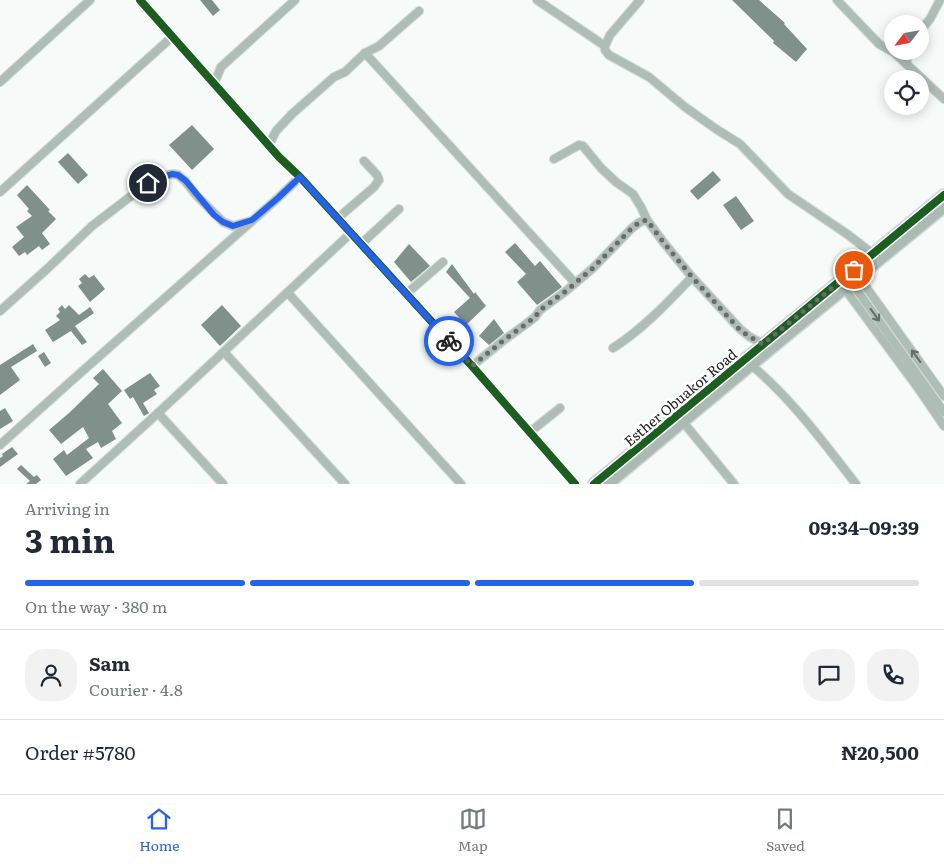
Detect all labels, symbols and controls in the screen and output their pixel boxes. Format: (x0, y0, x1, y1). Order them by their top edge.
north arrow (884, 15, 929, 60)
map controls (884, 15, 929, 115)
button: locate (884, 70, 929, 115)
pin (127, 162, 169, 204)
icon: home (134, 169, 162, 197)
pin (833, 249, 875, 291)
icon: bag (840, 256, 868, 284)
one-way arrow (870, 308, 880, 322)
courier (424, 316, 474, 366)
icon: bike (435, 327, 463, 355)
street label: Esther Obuakor Road (619, 343, 741, 450)
one-way arrow (911, 349, 921, 363)
text: Arriving in (25, 496, 110, 520)
text: 09:34–09:39 (808, 513, 919, 541)
text: 3 min (25, 515, 115, 563)
text: On the way · 380 m (25, 594, 167, 618)
button: person (25, 649, 77, 701)
text: Sam (89, 649, 130, 677)
button: chat (803, 649, 855, 701)
button: phone (867, 649, 919, 701)
text: Courier · 4.8 (89, 677, 183, 701)
text: Order #5780 (25, 738, 136, 766)
text: ₦20,500 (841, 738, 919, 766)
tab: Home (139, 805, 180, 855)
tab: Map (458, 805, 488, 855)
tab: Saved (766, 805, 805, 855)

